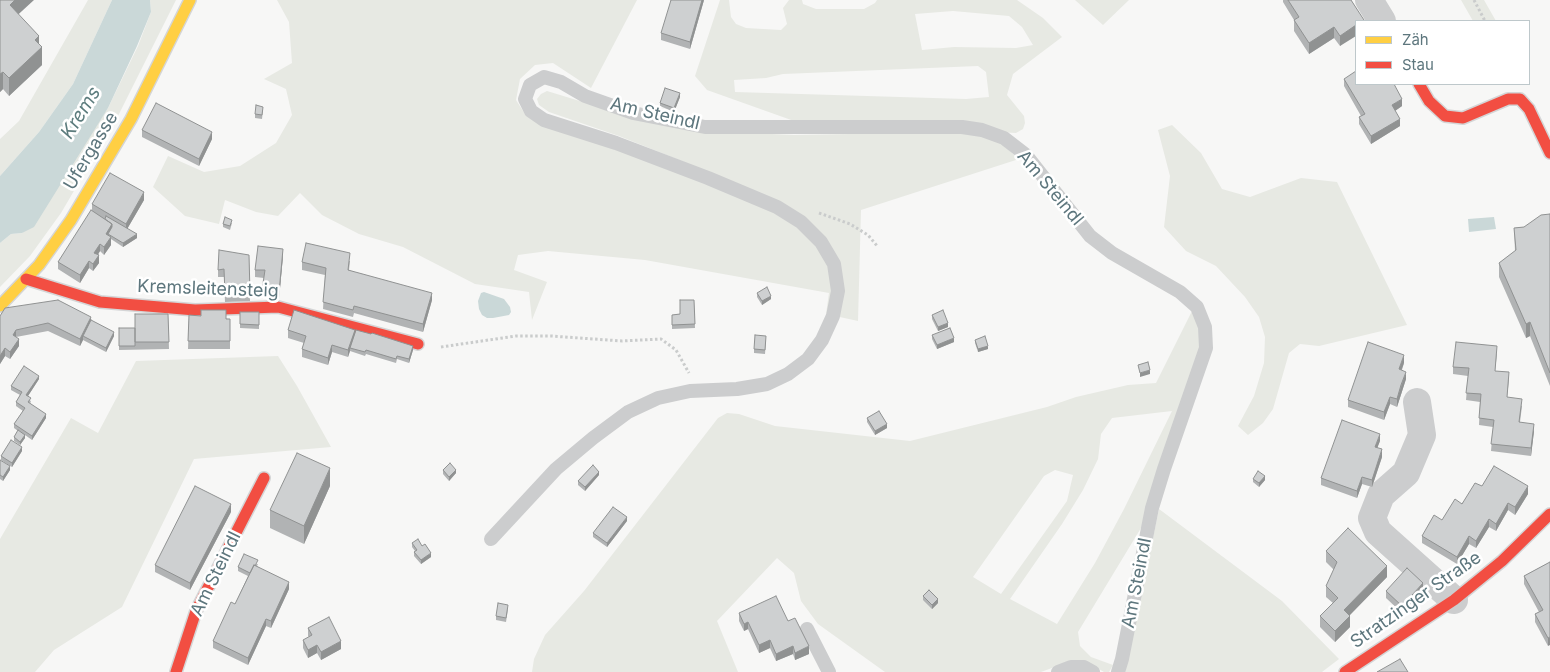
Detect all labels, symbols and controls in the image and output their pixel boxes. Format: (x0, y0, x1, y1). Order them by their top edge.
legend (1355, 20, 1530, 85)
text: Zäh (1402, 30, 1429, 49)
text: Stau (1402, 55, 1434, 74)
water label: Krems (56, 83, 106, 143)
street label: Am Steindl (608, 93, 702, 135)
street label: Ufergasse (59, 108, 123, 194)
street label: Am Steindl (1012, 146, 1088, 230)
street label: Kremsleitensteig (137, 276, 279, 302)
street label: Am Steindl (186, 528, 246, 620)
street label: Am Steindl (1118, 536, 1156, 630)
street label: Stratzinger Straße (1347, 547, 1485, 653)

